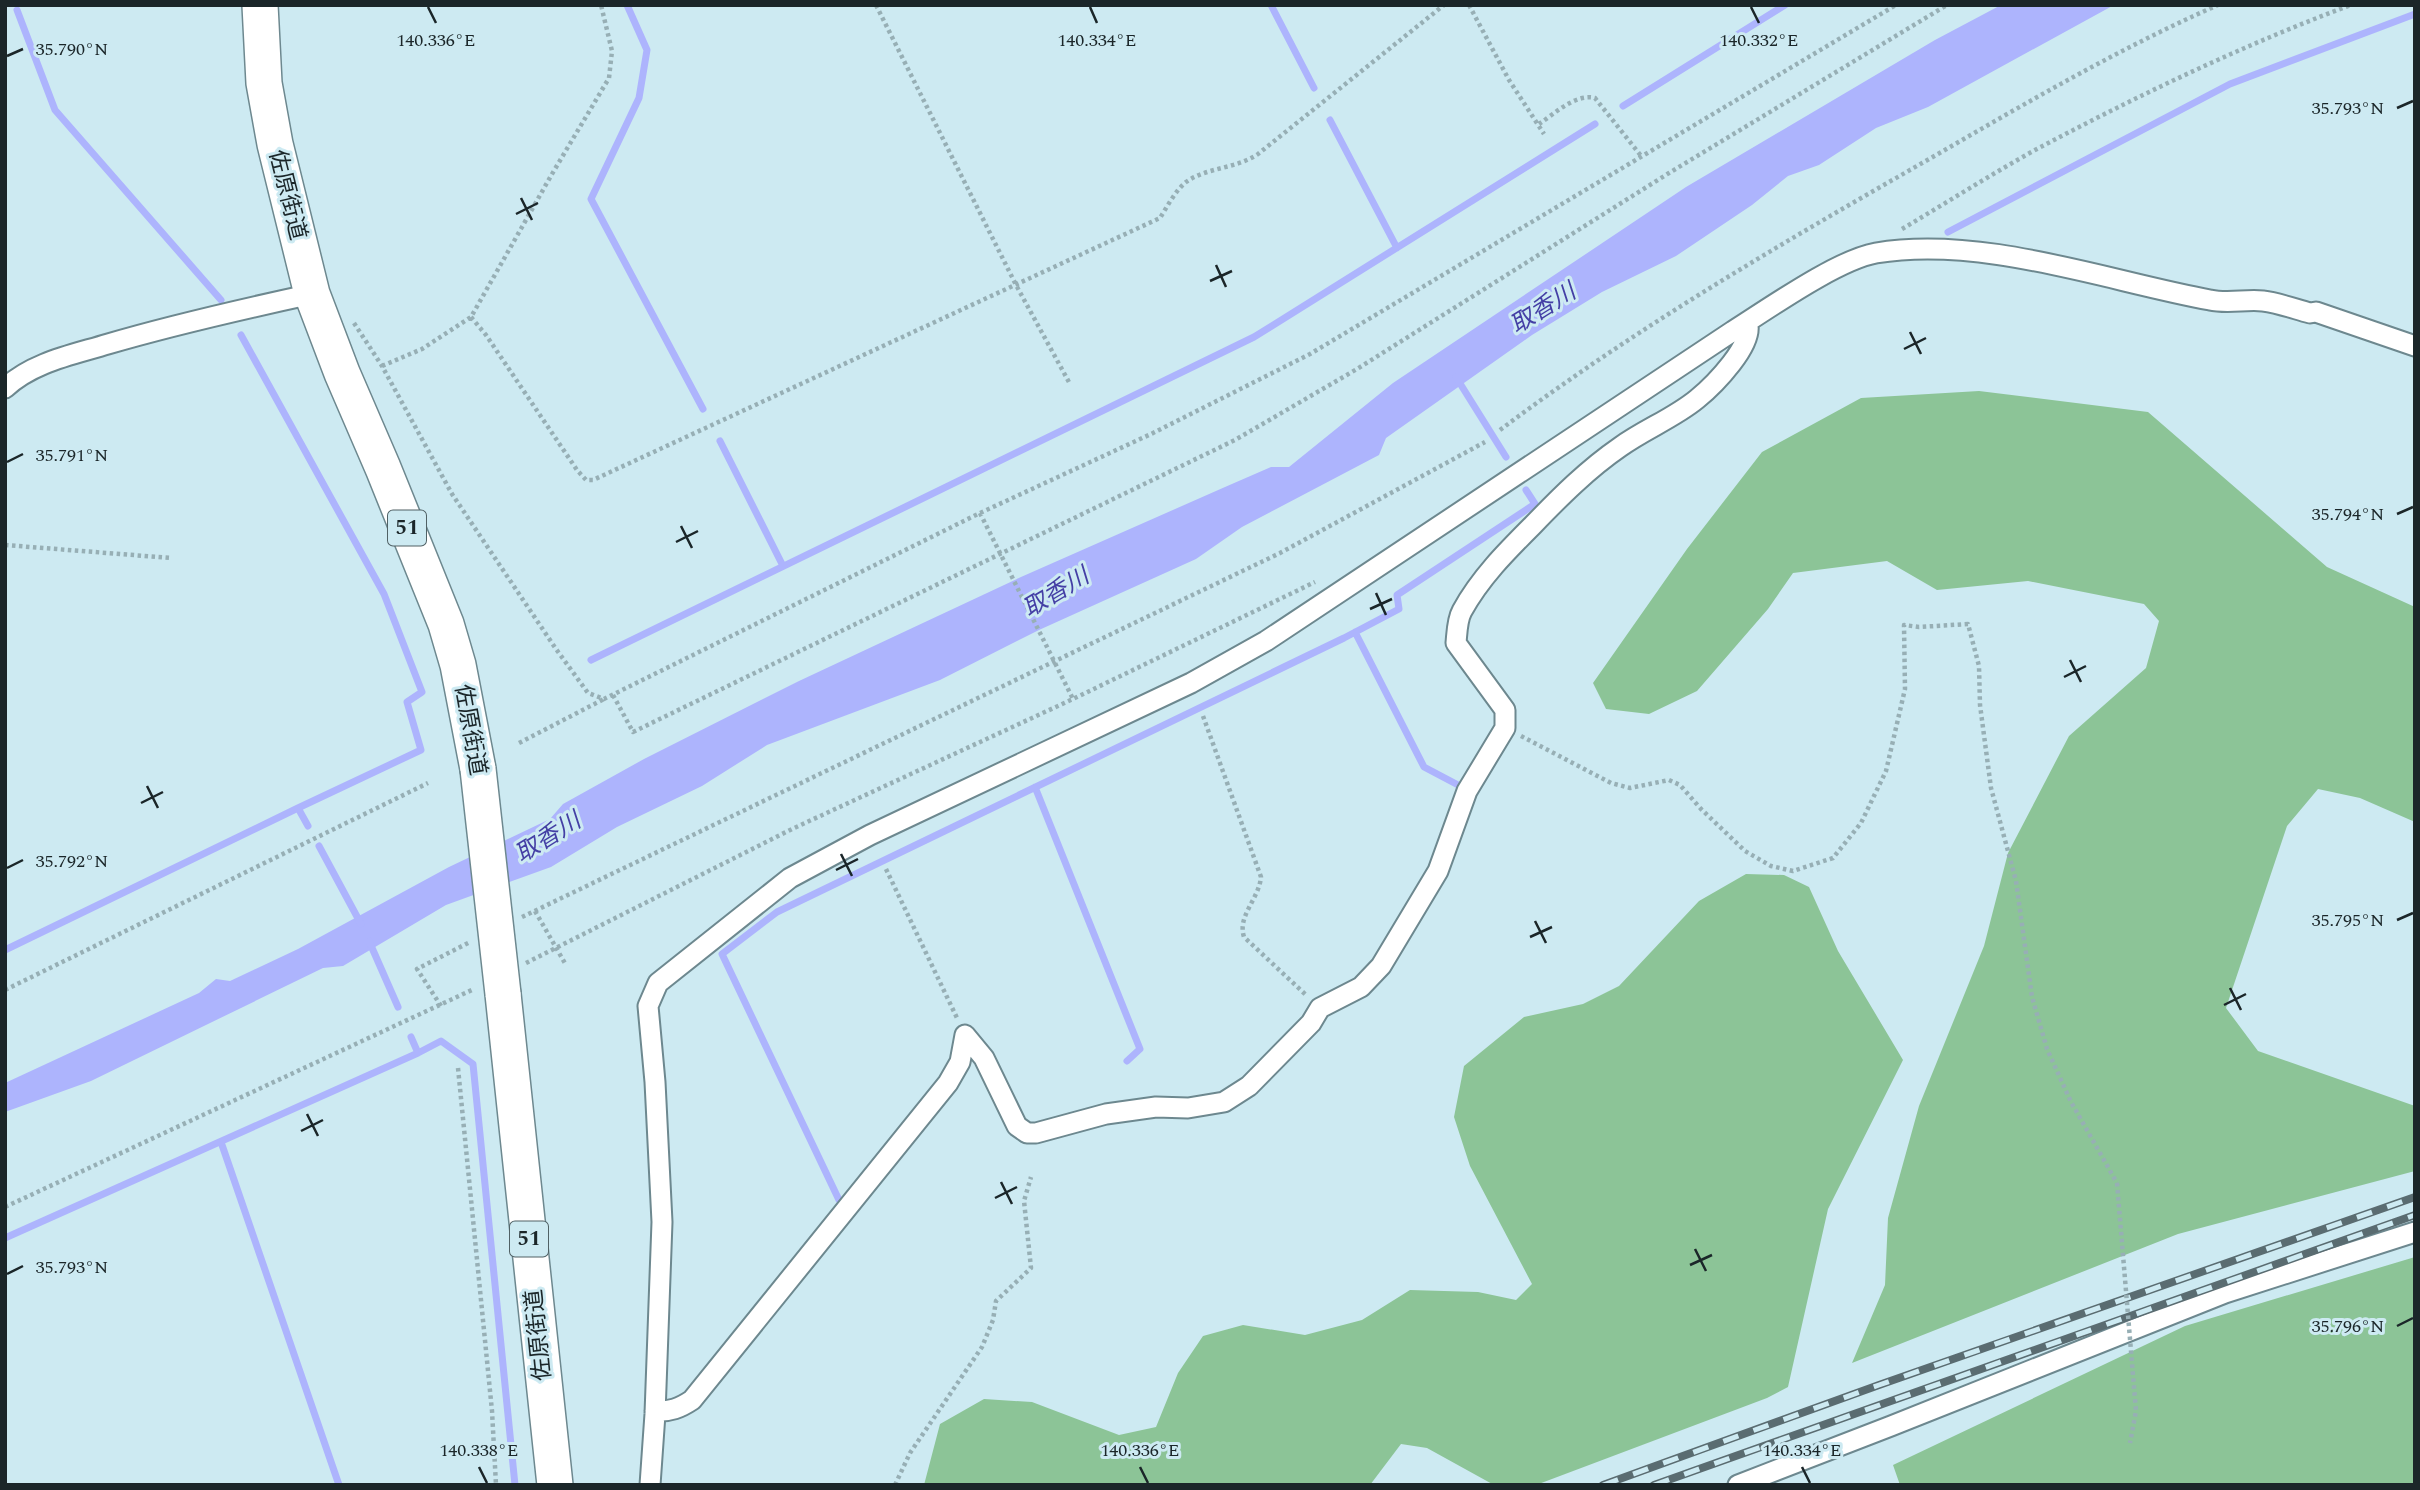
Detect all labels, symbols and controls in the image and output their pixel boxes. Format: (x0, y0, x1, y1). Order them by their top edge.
text: 140.336°E (396, 27, 476, 54)
text: 140.334°E (1057, 27, 1137, 54)
text: 140.332°E (1719, 27, 1799, 54)
text: 35.790°N (36, 36, 108, 63)
text: 35.793°N (2312, 95, 2384, 122)
street label: 佐原街道 (259, 146, 315, 244)
water label: 取香川 (1503, 273, 1586, 343)
text: 35.791°N (36, 442, 108, 469)
text: 35.794°N (2312, 501, 2384, 528)
road number: 51 (388, 510, 426, 546)
water label: 取香川 (1016, 557, 1099, 627)
street label: 佐原街道 (445, 682, 495, 778)
water label: 取香川 (508, 802, 591, 872)
text: 35.792°N (36, 848, 108, 875)
text: 35.795°N (2312, 907, 2384, 934)
road number: 51 (510, 1222, 548, 1256)
text: 35.793°N (36, 1254, 108, 1281)
street label: 佐原街道 (517, 1287, 561, 1383)
text: 35.796°N (2312, 1313, 2384, 1340)
text: 140.338°E (439, 1437, 519, 1464)
text: 140.336°E (1100, 1437, 1180, 1464)
text: 140.334°E (1762, 1437, 1842, 1464)

